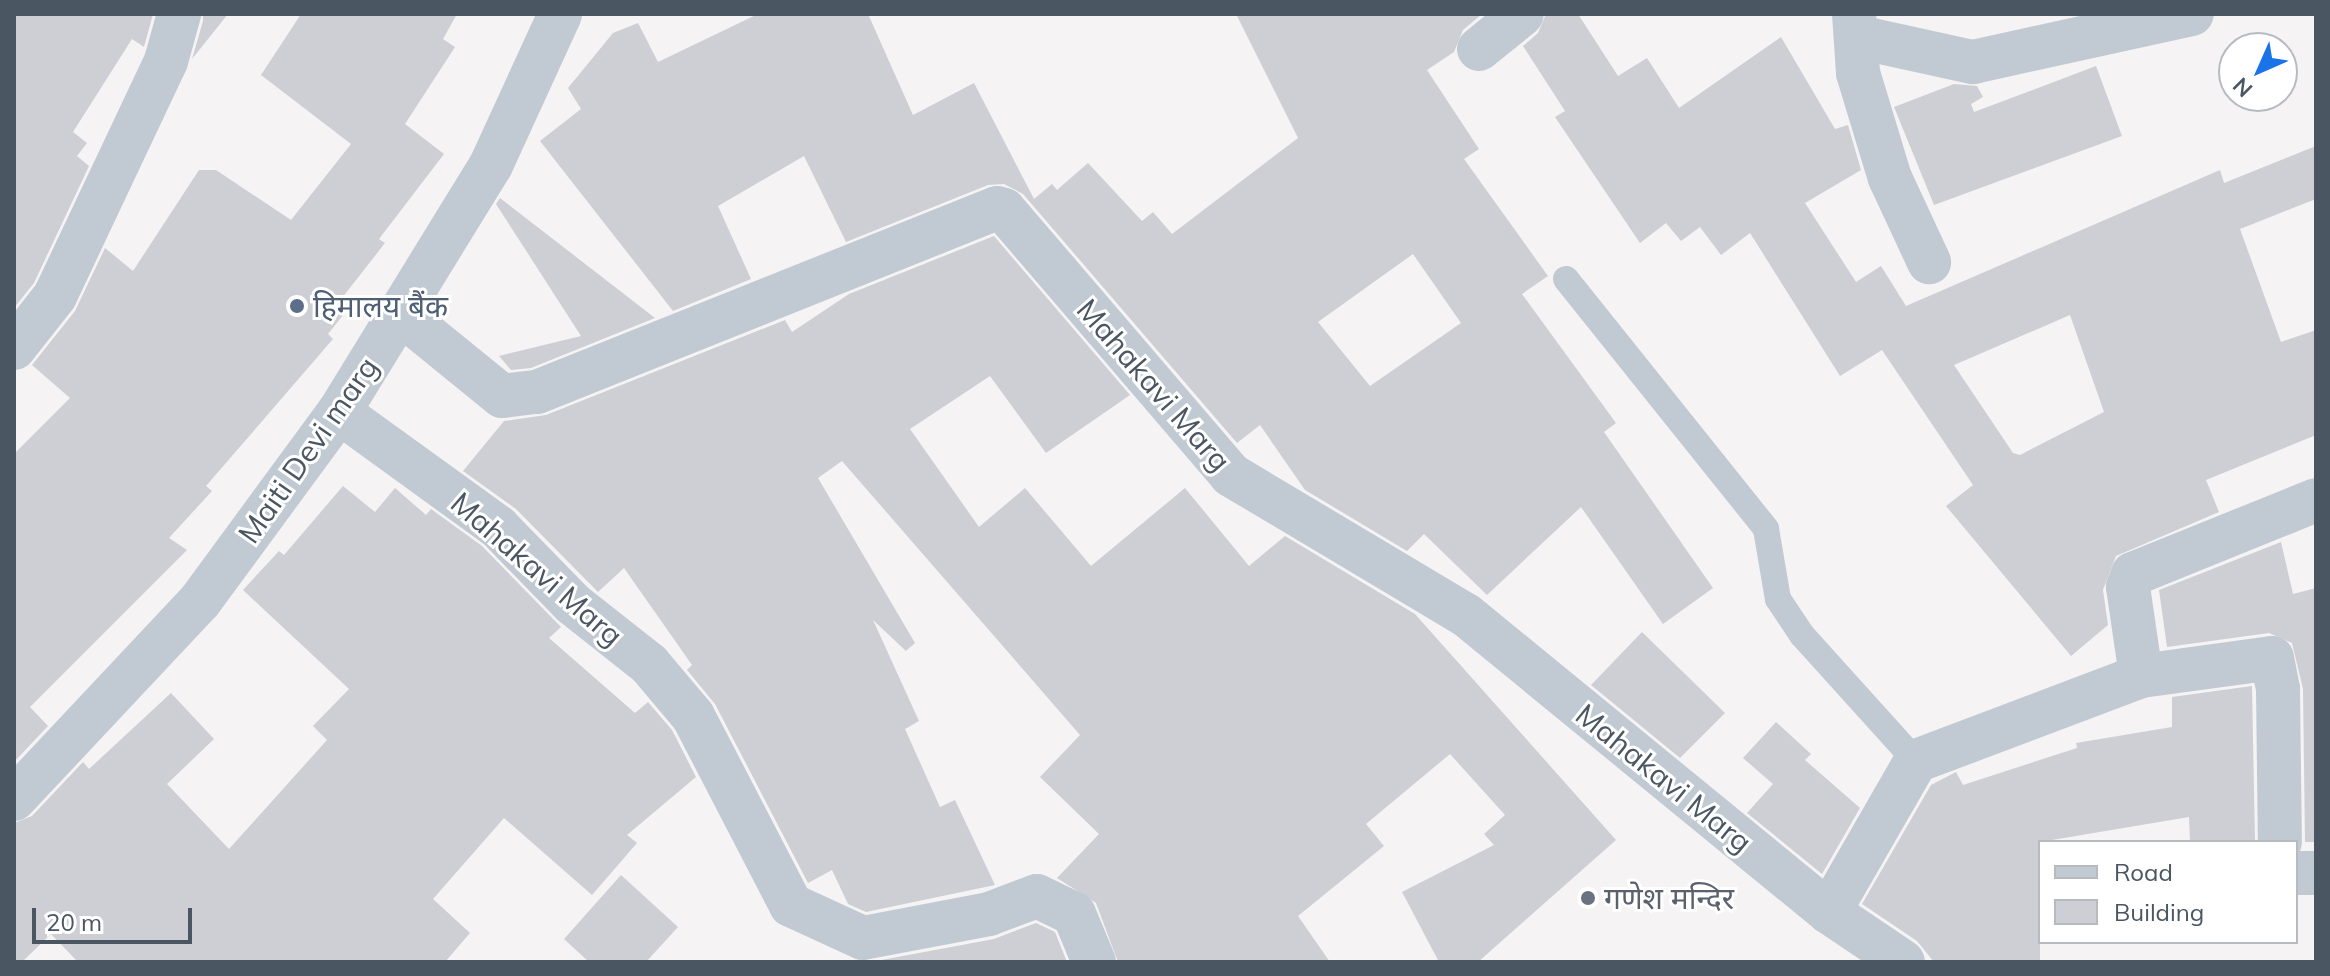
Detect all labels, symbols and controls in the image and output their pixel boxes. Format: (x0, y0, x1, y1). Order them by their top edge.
north arrow (2218, 32, 2298, 112)
text: N (2227, 72, 2258, 103)
place label: हिमालय बैंक (313, 288, 448, 324)
street label: Mahakavi Marg (1070, 292, 1238, 478)
marker: हिमालय बैंक (288, 297, 306, 315)
street label: Maiti Devi marg (230, 350, 386, 550)
street label: Mahakavi Marg (444, 485, 630, 653)
street label: Mahakavi Marg (1569, 696, 1759, 860)
legend (2038, 840, 2298, 944)
text: Road (2114, 857, 2173, 887)
place label: गणेश मन्दिर (1604, 880, 1734, 916)
marker: गणेश मन्दिर (1579, 889, 1597, 907)
scale bar (36, 892, 196, 942)
text: Building (2114, 897, 2204, 927)
text: 20 m (46, 907, 102, 937)

